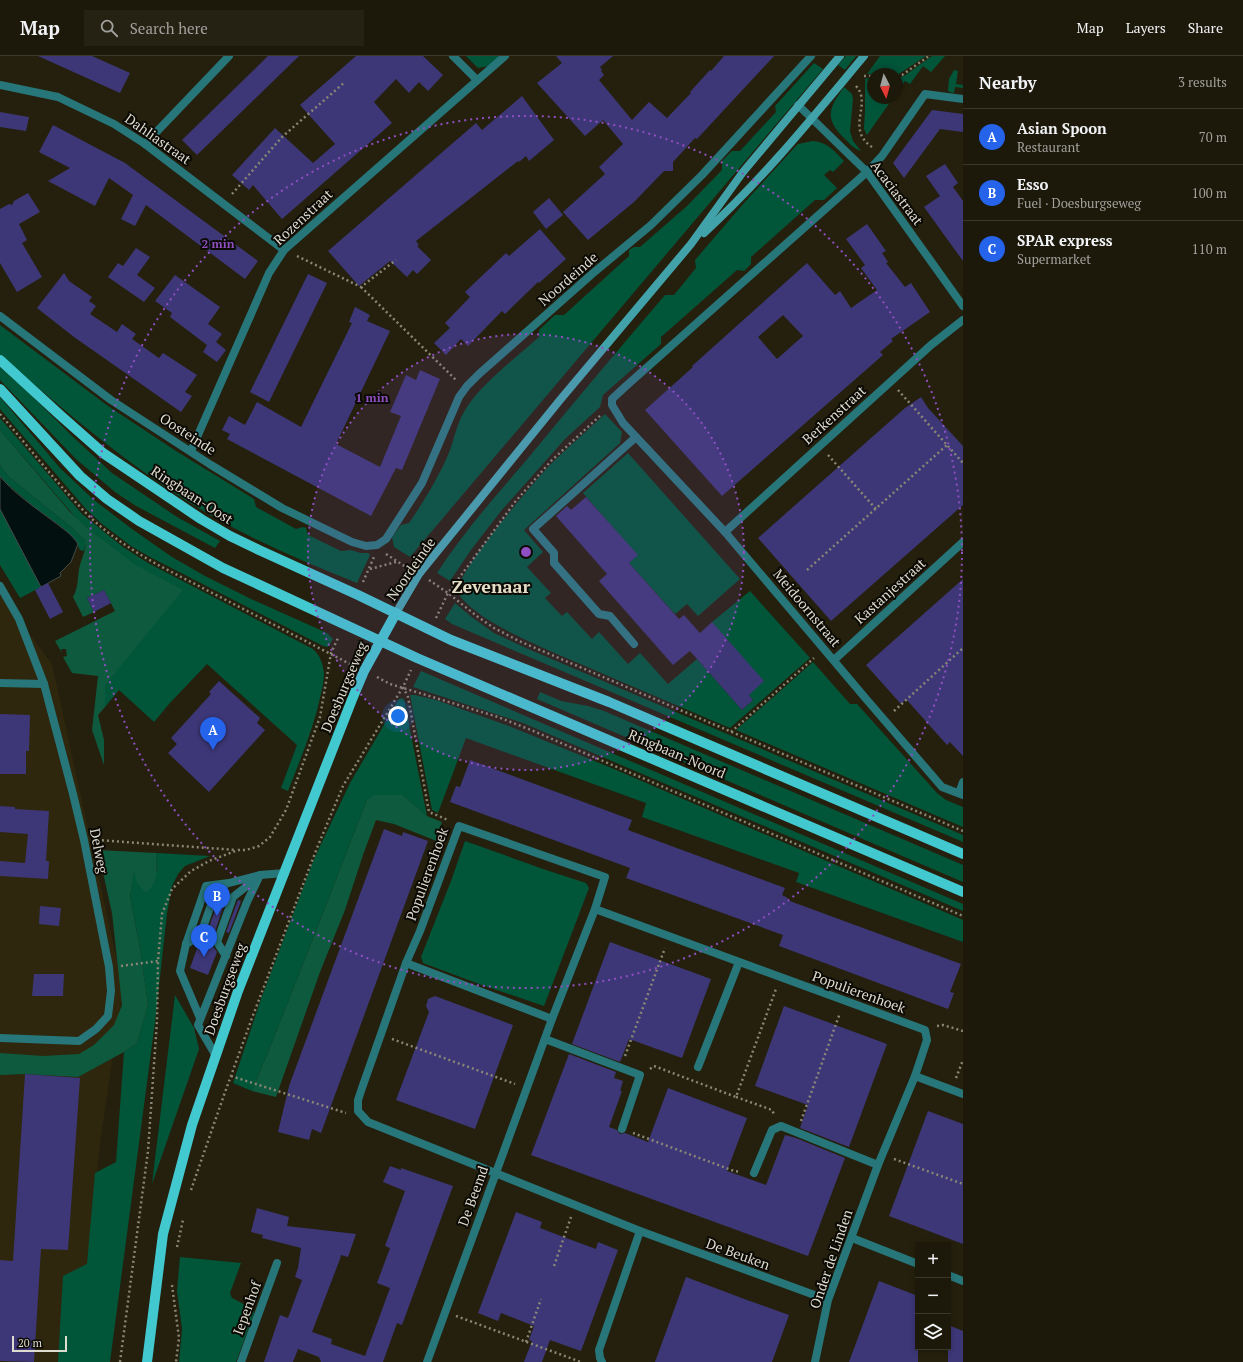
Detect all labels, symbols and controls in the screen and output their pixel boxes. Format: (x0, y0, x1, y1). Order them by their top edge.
search box (84, 10, 364, 46)
text: Map (20, 15, 60, 40)
icon: search (98, 17, 120, 39)
text: Search here (130, 18, 208, 38)
text: Map (1077, 18, 1104, 37)
text: Layers (1126, 18, 1166, 37)
text: Share (1188, 18, 1223, 37)
north arrow (867, 68, 903, 104)
text: Nearby (979, 71, 1037, 94)
text: 3 results (1178, 73, 1227, 91)
street label: Dahliastraat (121, 109, 196, 169)
text: Asian Spoon (1017, 118, 1107, 138)
text: A (987, 128, 997, 146)
text: 70 m (1199, 128, 1227, 146)
text: Restaurant (1017, 138, 1080, 156)
street label: Acaciastraat (867, 156, 928, 230)
text: Esso (1017, 174, 1049, 194)
street label: Rozenstraat (269, 184, 337, 249)
text: B (988, 184, 996, 202)
text: 100 m (1192, 184, 1227, 202)
text: Fuel · Doesburgseweg (1017, 194, 1141, 212)
text: SPAR express (1017, 230, 1113, 250)
text: 2 min (202, 236, 235, 251)
text: C (988, 240, 996, 258)
text: 110 m (1192, 240, 1227, 258)
street label: Noordeinde (534, 247, 602, 310)
text: Supermarket (1017, 250, 1091, 268)
street label: Berkenstraat (798, 380, 870, 448)
text: 1 min (356, 390, 389, 405)
street label: Oosteinde (156, 408, 220, 459)
street label: Ringbaan-Oost (148, 461, 238, 529)
street label: Noordeinde (382, 533, 439, 604)
centre of rings (519, 545, 533, 559)
street label: Kastanjestraat (850, 553, 930, 628)
street label: Meidoornstraat (769, 565, 846, 651)
district label: Zevenaar (452, 574, 531, 598)
street label: Doesburgseweg (316, 638, 371, 735)
your location (388, 706, 408, 726)
pin: A (200, 717, 226, 750)
street label: Ringbaan-Noord (626, 725, 729, 783)
street label: Populierenhoek (401, 824, 452, 923)
street label: Delweg (86, 827, 113, 876)
pin: B (204, 883, 230, 916)
pin: C (191, 924, 217, 957)
street label: Doesburgseweg (199, 940, 250, 1038)
street label: Populierenhoek (810, 966, 909, 1017)
street label: De Beemd (453, 1163, 492, 1229)
street label: Onder de Linden (805, 1206, 857, 1311)
street label: De Beuken (704, 1233, 773, 1274)
map controls (915, 1242, 951, 1350)
button: + (915, 1242, 951, 1278)
street label: Iepenhof (228, 1277, 265, 1337)
button: − (915, 1278, 951, 1314)
button: layers (915, 1314, 951, 1350)
scale bar (12, 1334, 67, 1353)
text: 20 m (18, 1336, 42, 1350)

